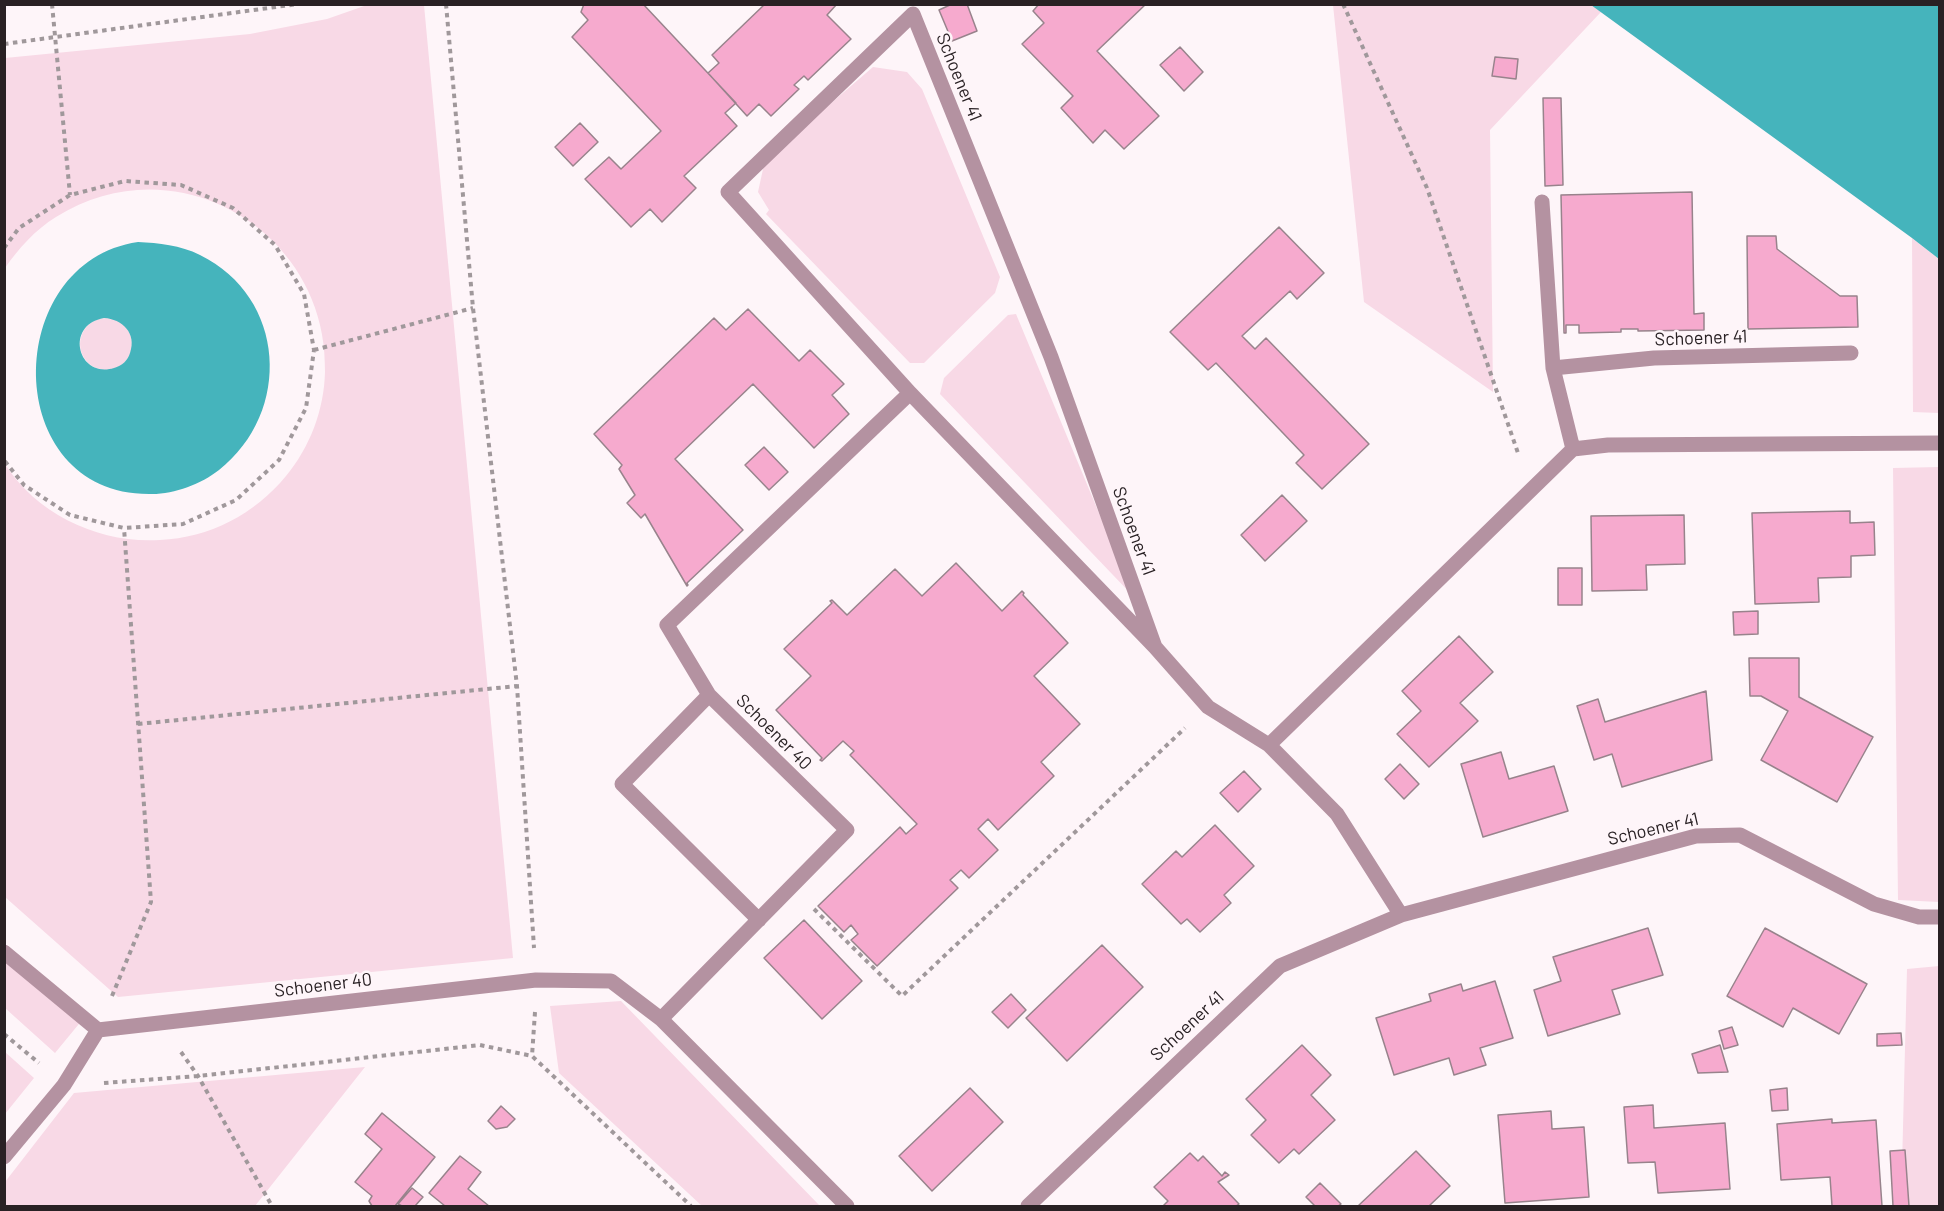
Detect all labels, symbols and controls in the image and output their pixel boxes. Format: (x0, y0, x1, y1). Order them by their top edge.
street label: Schoener 41 (932, 30, 986, 124)
street label: Schoener 41 (1654, 326, 1748, 350)
street label: Schoener 41 (1108, 484, 1160, 578)
street label: Schoener 40 (732, 690, 816, 774)
street label: Schoener 41 (1605, 808, 1701, 850)
street label: Schoener 40 (273, 968, 373, 1002)
street label: Schoener 41 (1146, 986, 1228, 1066)

